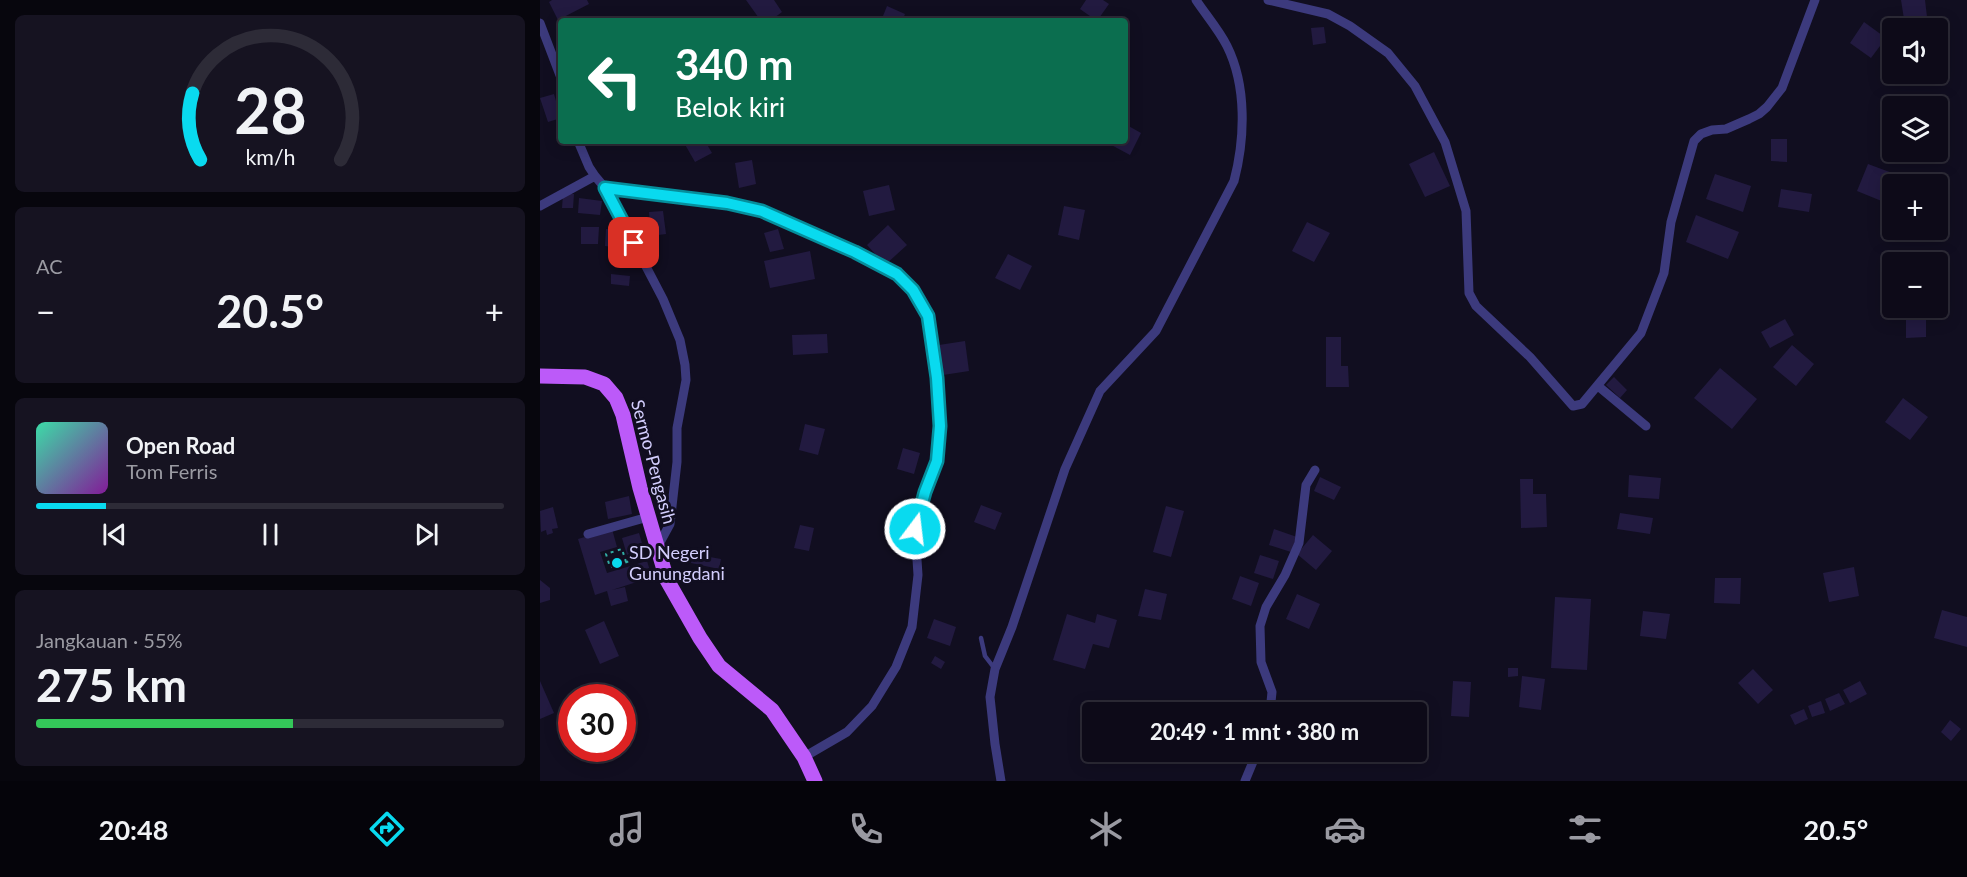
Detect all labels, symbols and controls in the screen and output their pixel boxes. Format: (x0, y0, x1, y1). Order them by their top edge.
map controls (1882, 18, 1948, 318)
button: sound (1882, 18, 1948, 84)
text: 340 m (675, 39, 793, 89)
icon: left (576, 42, 654, 120)
text: 28 (234, 72, 306, 147)
text: Belok kiri (675, 90, 785, 123)
button: layers (1882, 96, 1948, 162)
text: km/h (245, 145, 295, 171)
button: + (1882, 174, 1948, 240)
pin (608, 217, 659, 268)
icon: arrive (617, 226, 650, 259)
button: − (1882, 252, 1948, 318)
text: AC (36, 254, 63, 278)
text: 20.5° (216, 284, 324, 338)
text: − (36, 291, 55, 331)
text: + (485, 291, 504, 331)
street label: Sermo-Pengasih (627, 397, 681, 526)
text: Open Road (126, 432, 235, 459)
text: Tom Ferris (126, 459, 217, 483)
position arrow (883, 497, 947, 561)
icon: previous (98, 518, 131, 551)
icon: pause (254, 518, 287, 551)
icon: next (410, 518, 443, 551)
place label: SD Negeri Gunungdani (629, 541, 725, 584)
marker: SD Negeri Gunungdani (610, 556, 624, 570)
text: Jangkauan · 55% (36, 628, 183, 652)
text: 275 km (36, 658, 187, 712)
speed limit sign: 30 (558, 684, 636, 762)
text: 20:49 · 1 mnt · 380 m (1150, 718, 1359, 745)
icon: directions (366, 808, 408, 850)
icon: music (606, 808, 648, 850)
icon: phone (845, 808, 887, 850)
icon: climate (1085, 808, 1127, 850)
icon: car (1324, 808, 1366, 850)
icon: filters (1564, 808, 1606, 850)
text: 20:48 (99, 813, 168, 846)
text: 20.5° (1804, 813, 1868, 846)

